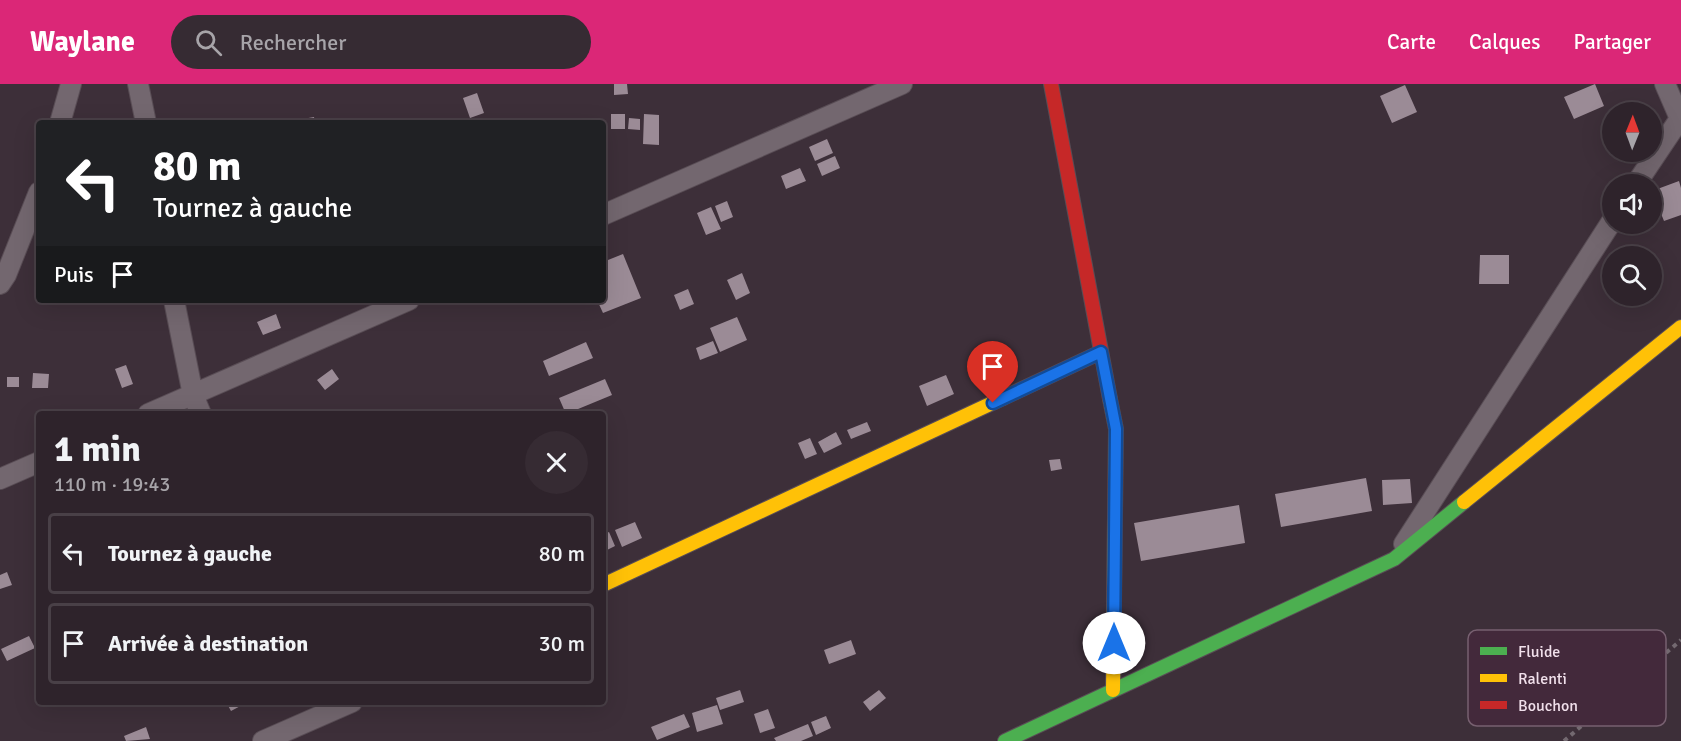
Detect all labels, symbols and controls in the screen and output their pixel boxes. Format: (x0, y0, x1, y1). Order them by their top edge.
search box (171, 15, 591, 69)
text: Waylane (30, 25, 135, 59)
icon: search (192, 26, 225, 59)
text: Rechercher (240, 29, 346, 56)
text: Carte (1387, 29, 1436, 55)
text: Calques (1469, 29, 1540, 55)
text: Partager (1573, 29, 1651, 55)
north arrow (1602, 102, 1662, 162)
map controls (1602, 102, 1662, 306)
text: 80 m (153, 141, 242, 192)
icon: left (54, 144, 132, 222)
button: sound (1602, 174, 1662, 234)
text: Tournez à gauche (153, 192, 352, 225)
button: search (1602, 246, 1662, 306)
icon: arrive (106, 258, 139, 291)
text: Puis (54, 261, 94, 288)
pin (967, 341, 1018, 403)
icon: arrive (976, 350, 1009, 383)
text: 1 min (54, 427, 141, 472)
button: close (525, 431, 588, 494)
text: 110 m · 19:43 (54, 472, 170, 497)
icon: left (57, 537, 90, 570)
text: Tournez à gauche (108, 540, 272, 567)
text: 80 m (539, 540, 585, 567)
position arrow (1082, 611, 1146, 675)
icon: arrive (57, 627, 90, 660)
text: Arrivée à destination (108, 630, 308, 657)
text: 30 m (539, 630, 585, 657)
legend (1468, 630, 1666, 726)
text: Fluide (1518, 642, 1560, 662)
text: Ralenti (1518, 669, 1567, 689)
text: Bouchon (1518, 696, 1578, 716)

